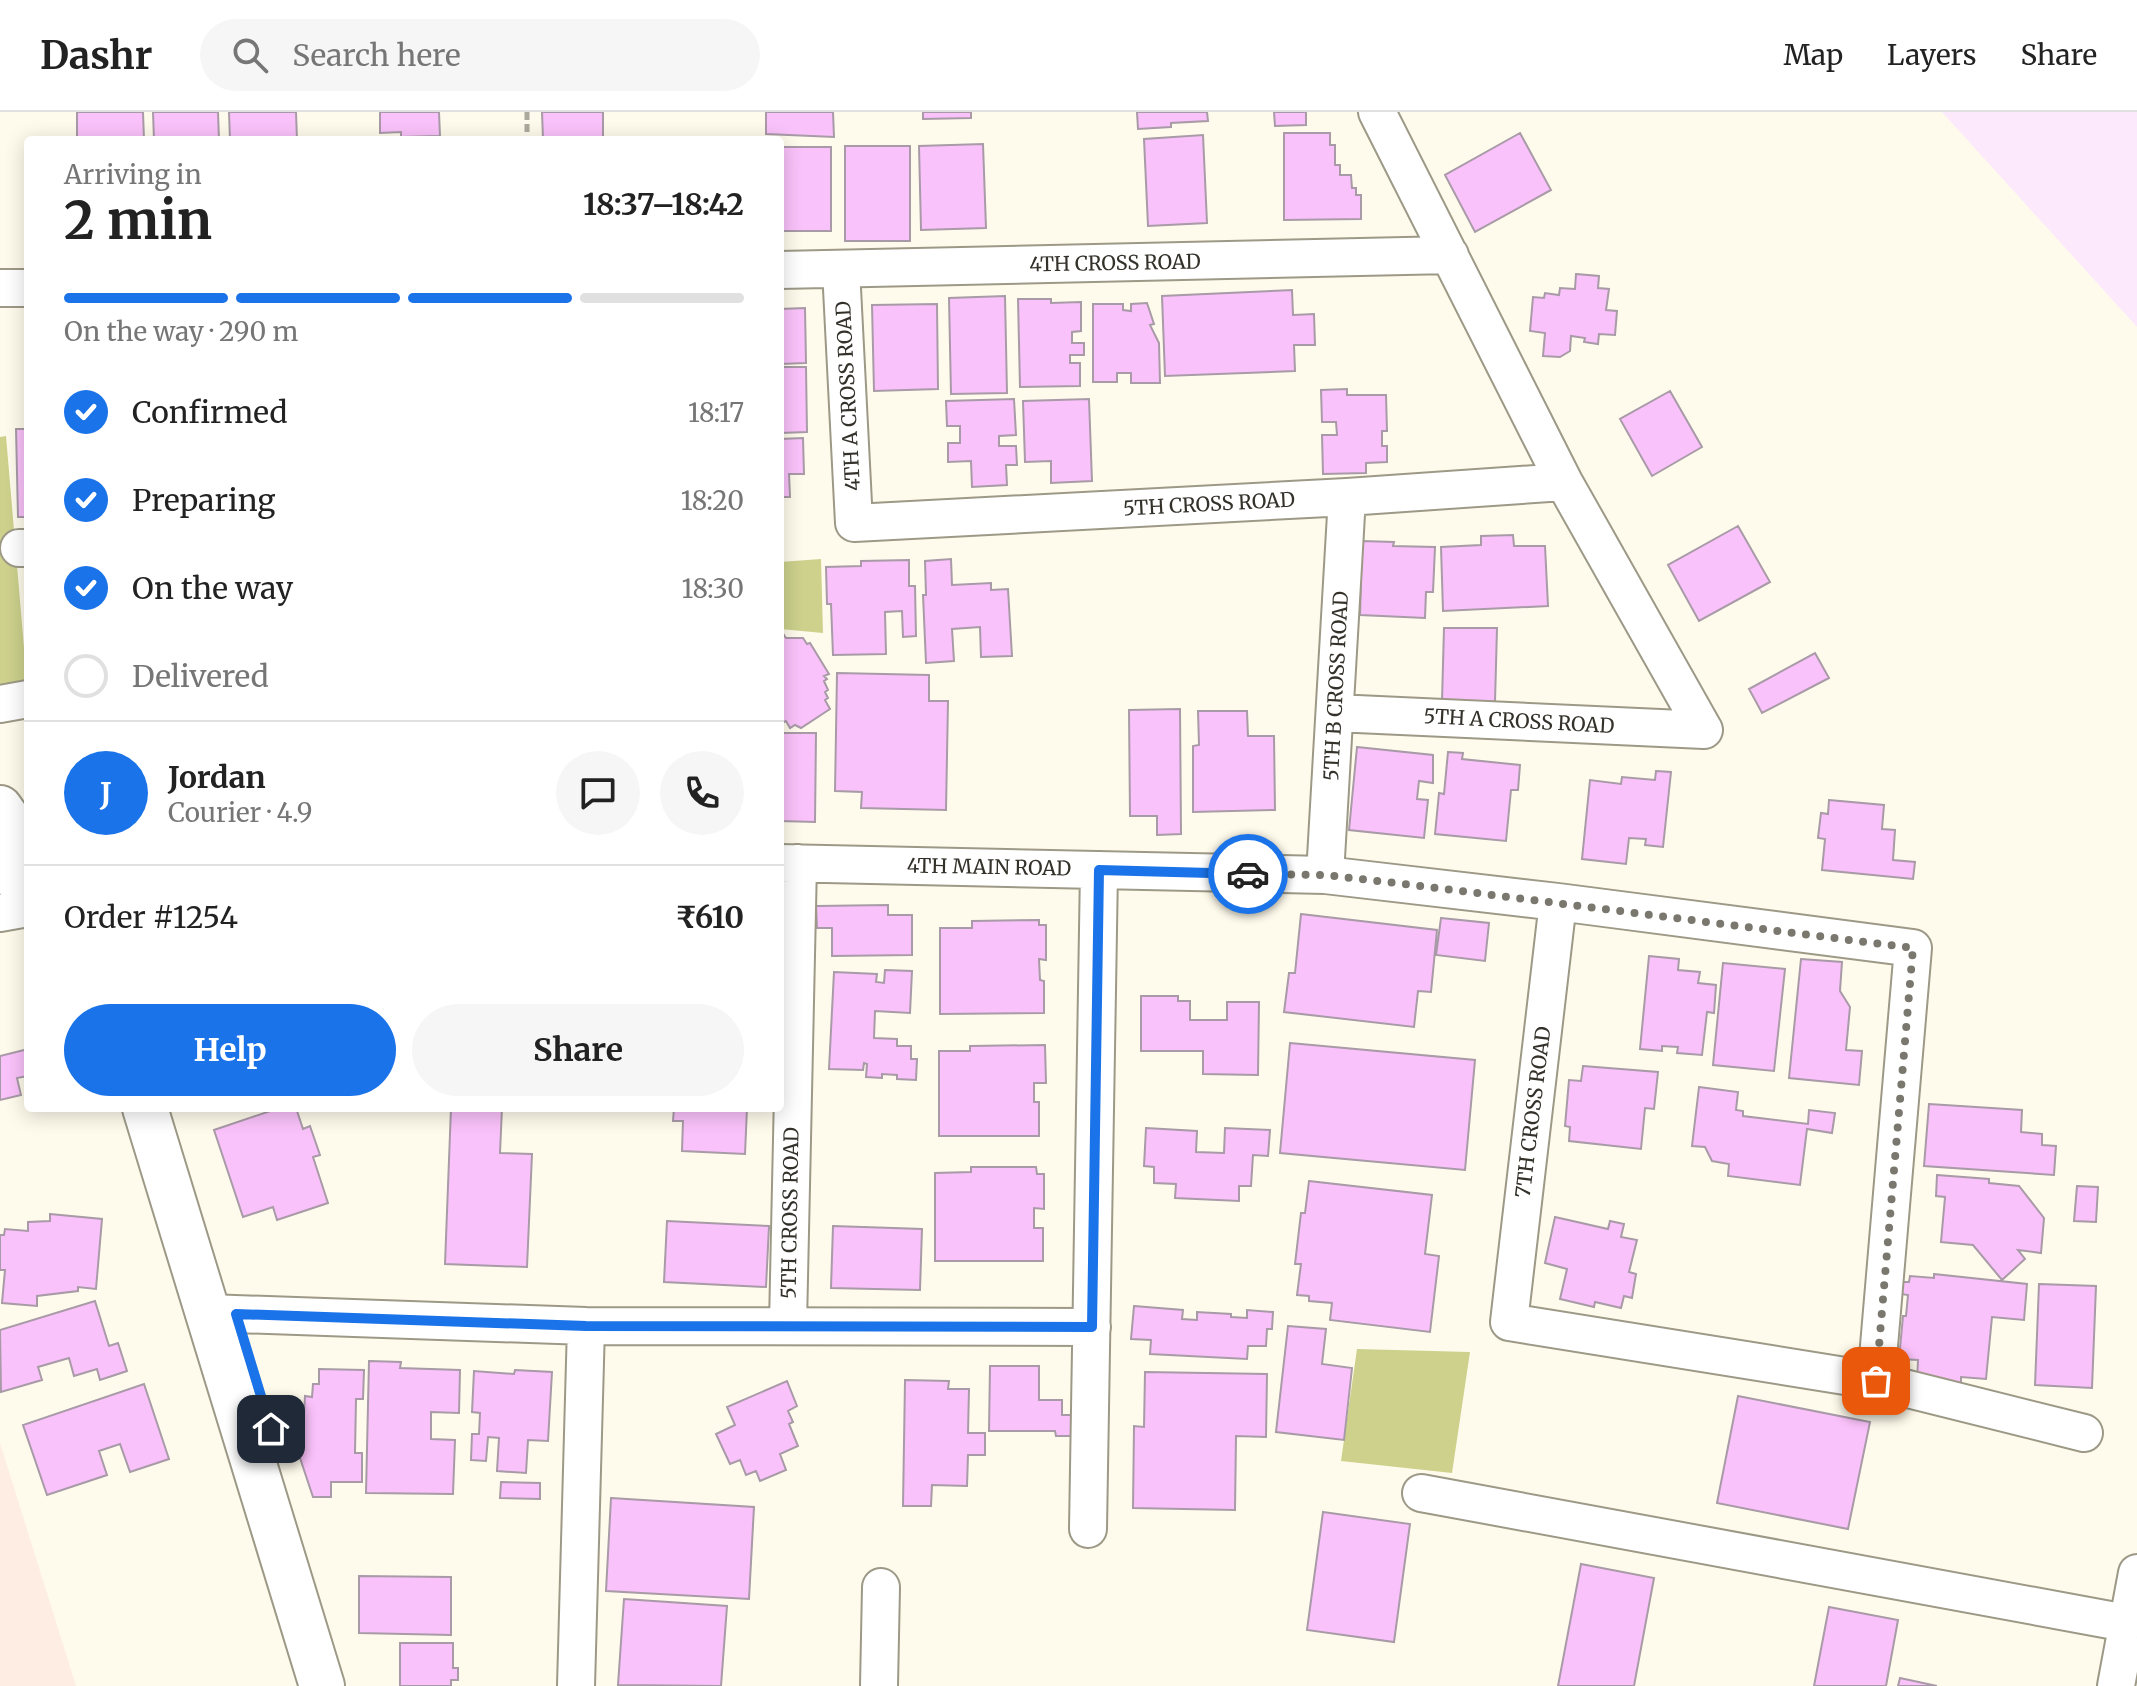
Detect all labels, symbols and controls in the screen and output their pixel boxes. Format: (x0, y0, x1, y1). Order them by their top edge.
search box (200, 19, 760, 91)
text: Dashr (40, 32, 152, 79)
icon: search (228, 33, 272, 77)
text: Search here (292, 36, 461, 74)
text: Map (1783, 37, 1843, 73)
text: Layers (1887, 37, 1976, 73)
text: Share (2020, 37, 2097, 73)
text: Arriving in (64, 158, 202, 191)
text: 18:37–18:42 (583, 185, 744, 223)
text: 2 min (64, 188, 212, 253)
street label: 4TH CROSS ROAD (1029, 249, 1201, 276)
street label: 4TH A CROSS ROAD (830, 300, 865, 492)
text: On the way · 290 m (64, 315, 298, 348)
icon: check (64, 390, 108, 434)
text: Confirmed (132, 393, 287, 431)
text: 18:17 (688, 396, 744, 429)
icon: check (64, 478, 108, 522)
text: Preparing (132, 481, 275, 519)
text: 18:20 (681, 484, 744, 517)
street label: 5TH CROSS ROAD (1122, 487, 1295, 520)
icon: check (64, 566, 108, 610)
text: On the way (132, 569, 293, 607)
text: 18:30 (682, 572, 744, 605)
street label: 5TH B CROSS ROAD (1318, 590, 1353, 782)
text: Delivered (132, 657, 269, 695)
street label: 5TH A CROSS ROAD (1423, 703, 1615, 738)
button: chat (556, 751, 640, 835)
button: phone (660, 751, 744, 835)
text: Jordan (168, 758, 266, 796)
text: J (100, 774, 112, 812)
text: Courier · 4.9 (168, 796, 312, 829)
courier (1208, 834, 1288, 914)
icon: car (1226, 852, 1270, 896)
street label: 4TH MAIN ROAD (907, 853, 1071, 880)
text: Order #1254 (64, 898, 238, 936)
text: ₹610 (675, 898, 744, 936)
button: Help (64, 1004, 396, 1096)
button: Share (412, 1004, 744, 1096)
street label: 7TH CROSS ROAD (1510, 1025, 1555, 1199)
street label: 5TH CROSS ROAD (776, 1127, 803, 1299)
pin (1842, 1347, 1910, 1415)
icon: bag (1854, 1359, 1898, 1403)
pin (237, 1395, 305, 1463)
icon: home (249, 1407, 293, 1451)

